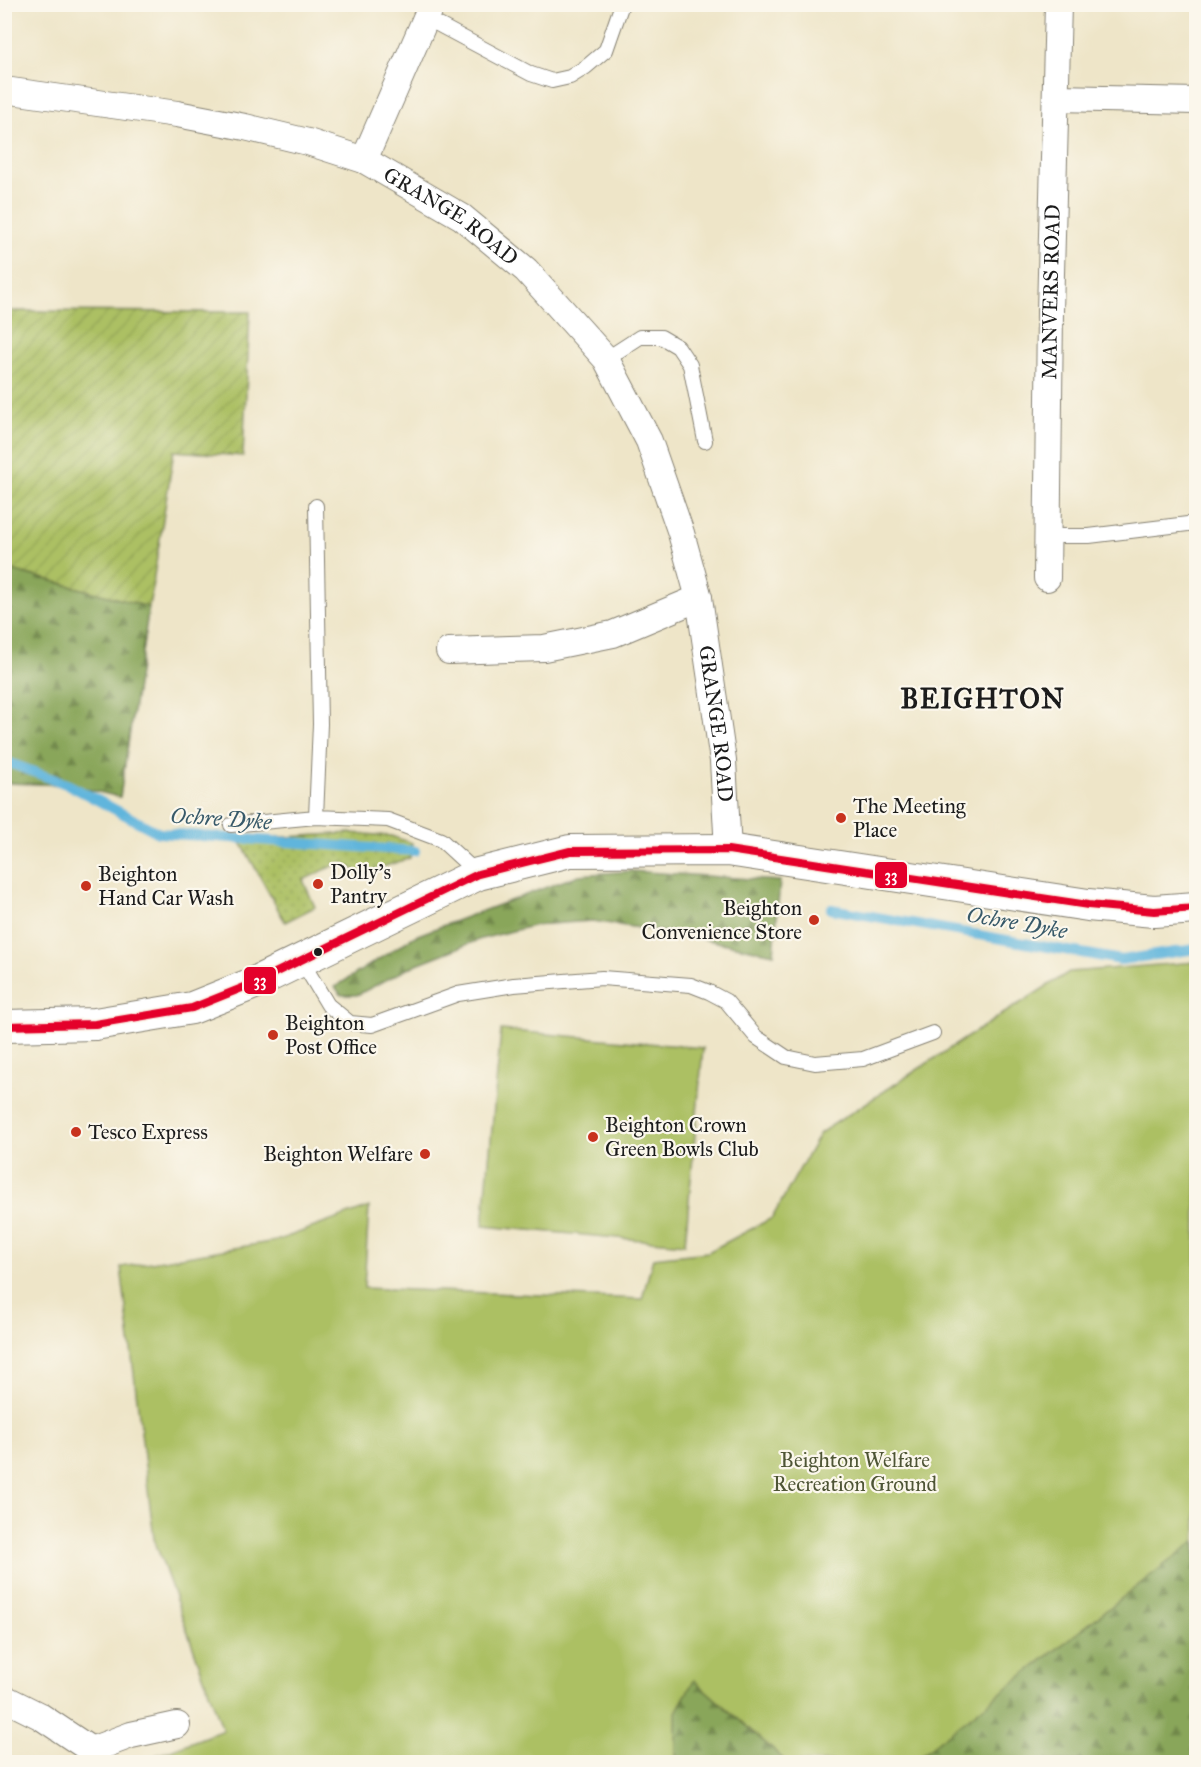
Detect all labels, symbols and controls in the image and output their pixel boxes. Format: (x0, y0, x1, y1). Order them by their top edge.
street label: GRANGE ROAD (379, 161, 523, 271)
street label: MANVERS ROAD (1036, 204, 1066, 380)
street label: GRANGE ROAD (693, 644, 738, 803)
district label: BEIGHTON (901, 682, 1065, 715)
place label: The Meeting Place (853, 793, 966, 843)
water label: Ochre Dyke (170, 802, 273, 836)
marker: The Meeting Place (834, 811, 848, 825)
place label: Dolly's Pantry (330, 859, 391, 909)
place label: Beighton Hand Car Wash (98, 861, 235, 911)
line badge: 33 (874, 861, 908, 889)
text: 33 (885, 866, 897, 886)
marker: Dolly's Pantry (311, 877, 325, 891)
marker: Beighton Hand Car Wash (79, 879, 93, 893)
place label: Beighton Convenience Store (641, 895, 802, 945)
water label: Ochre Dyke (965, 900, 1070, 945)
marker: Beighton Convenience Store (807, 913, 821, 927)
unlabelled marker (312, 946, 324, 958)
line badge: 33 (243, 966, 277, 995)
text: 33 (254, 971, 266, 991)
place label: Beighton Post Office (285, 1010, 377, 1060)
marker: Beighton Post Office (266, 1028, 280, 1042)
place label: Beighton Crown Green Bowls Club (605, 1112, 759, 1162)
place label: Tesco Express (88, 1119, 208, 1145)
marker: Tesco Express (69, 1125, 83, 1139)
marker: Beighton Crown Green Bowls Club (586, 1130, 600, 1144)
place label: Beighton Welfare (263, 1141, 413, 1167)
marker: Beighton Welfare (418, 1147, 432, 1161)
park label: Beighton Welfare Recreation Ground (773, 1447, 938, 1497)

